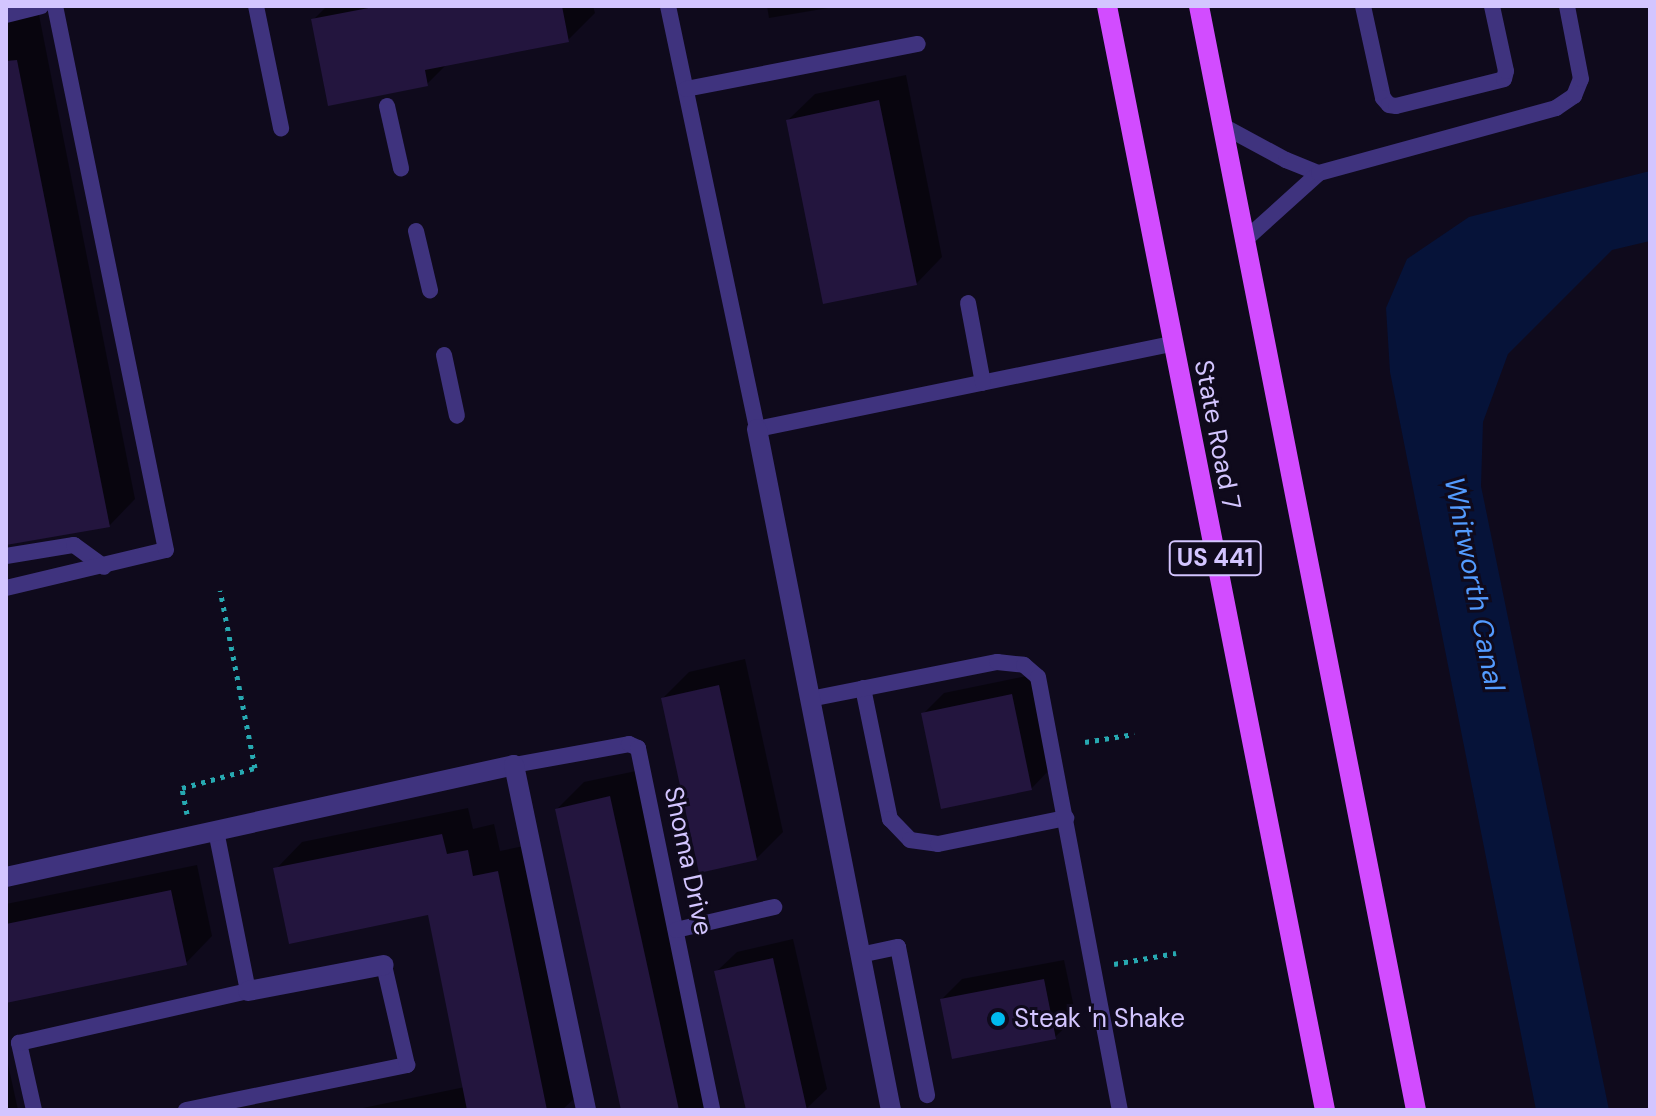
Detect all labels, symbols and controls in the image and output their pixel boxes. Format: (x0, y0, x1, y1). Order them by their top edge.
street label: State Road 7 (1187, 357, 1247, 513)
water label: Whitworth Canal (1437, 474, 1511, 694)
road number: US 441 (1167, 538, 1263, 578)
street label: Shoma Drive (657, 784, 719, 938)
place label: Steak 'n Shake (1014, 1003, 1185, 1035)
marker: Steak 'n Shake (989, 1010, 1007, 1028)

